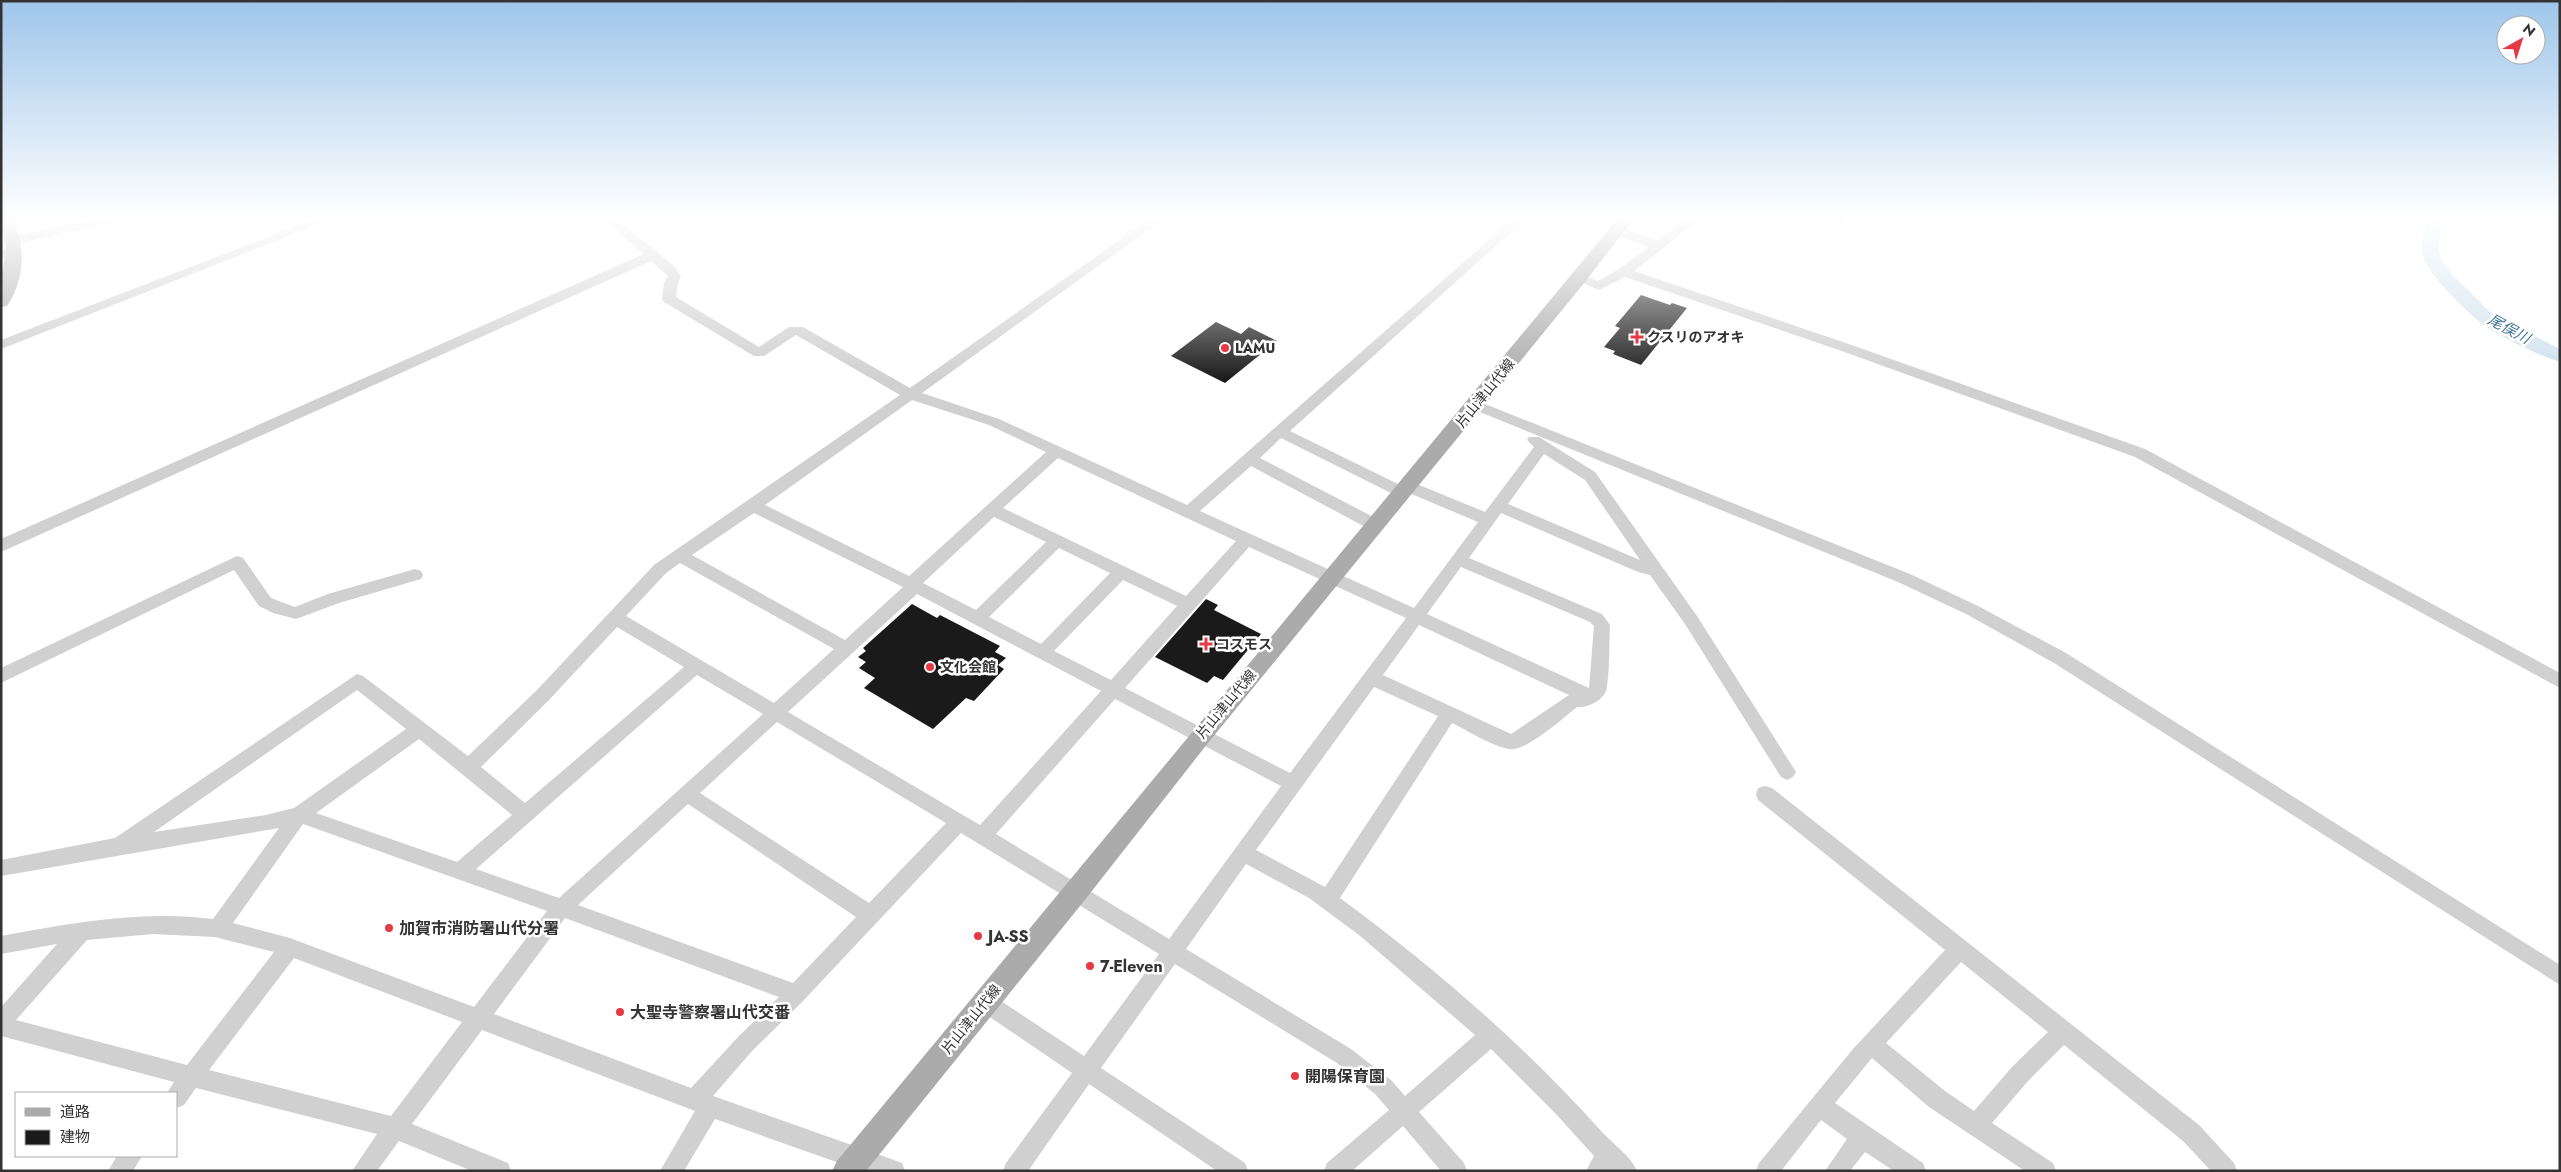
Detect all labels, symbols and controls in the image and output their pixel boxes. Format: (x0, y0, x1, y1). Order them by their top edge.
north arrow (2496, 15, 2546, 65)
text: N (2519, 19, 2540, 41)
water label: 尾俣川 (2484, 309, 2536, 350)
place label: クスリのアオキ (1647, 327, 1745, 347)
marker: クスリのアオキ (1631, 331, 1643, 343)
place label: LAMU (1235, 338, 1275, 358)
marker: LAMU (1219, 342, 1231, 354)
street label: 片山津山代線 (1451, 354, 1519, 432)
place label: コスモス (1216, 634, 1272, 654)
marker: コスモス (1200, 638, 1212, 650)
place label: 文化会館 (940, 657, 996, 677)
marker: 文化会館 (924, 661, 936, 673)
street label: 片山津山代線 (1191, 665, 1261, 743)
place label: 加賀市消防署山代分署 (399, 917, 559, 940)
marker: 加賀市消防署山代分署 (383, 922, 395, 934)
place label: JA-SS (985, 925, 1029, 948)
marker: JA-SS (972, 930, 984, 942)
place label: 7-Eleven (1100, 955, 1163, 978)
marker: 7-Eleven (1084, 960, 1096, 972)
street label: 片山津山代線 (937, 980, 1005, 1058)
place label: 大聖寺警察署山代交番 (630, 1001, 790, 1024)
marker: 大聖寺警察署山代交番 (614, 1006, 626, 1018)
place label: 開陽保育園 (1305, 1065, 1385, 1088)
marker: 開陽保育園 (1289, 1070, 1301, 1082)
legend (15, 1092, 178, 1157)
text: 道路 (60, 1101, 90, 1123)
text: 建物 (60, 1126, 90, 1148)

